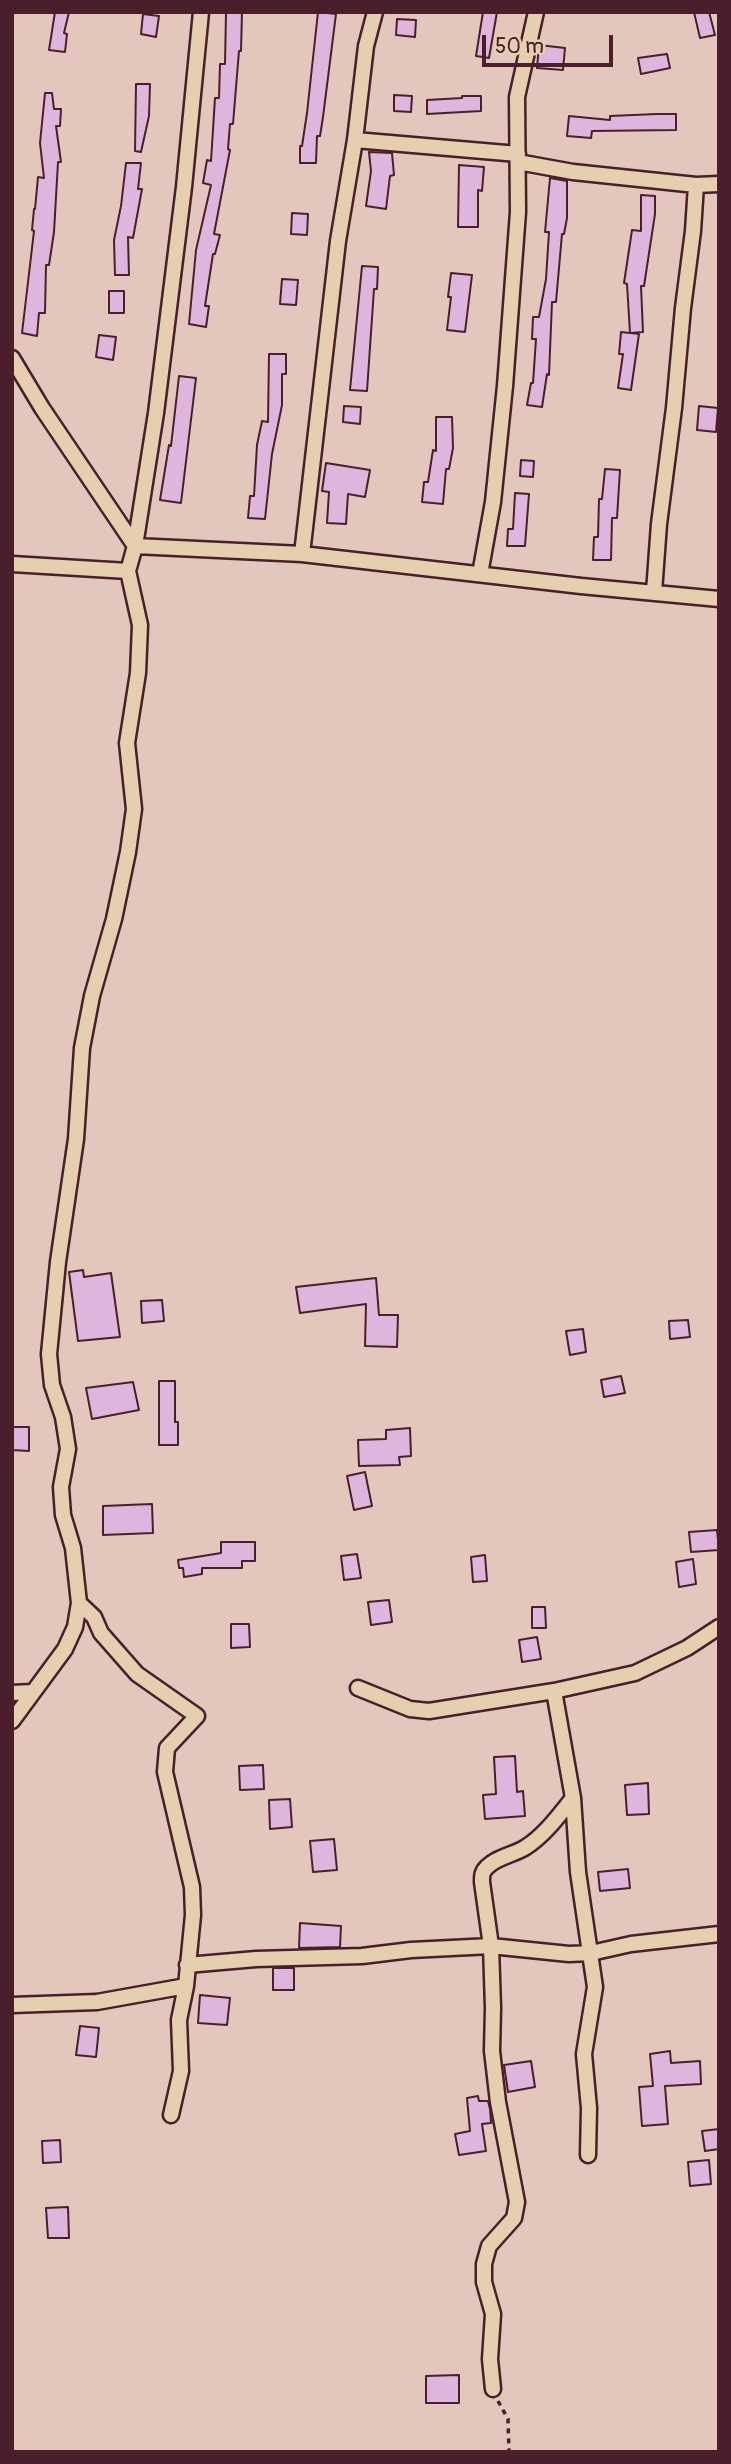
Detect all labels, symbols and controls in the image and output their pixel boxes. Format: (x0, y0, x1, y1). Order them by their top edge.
scale bar (486, 21, 617, 65)
text: 50 m (495, 33, 544, 60)

